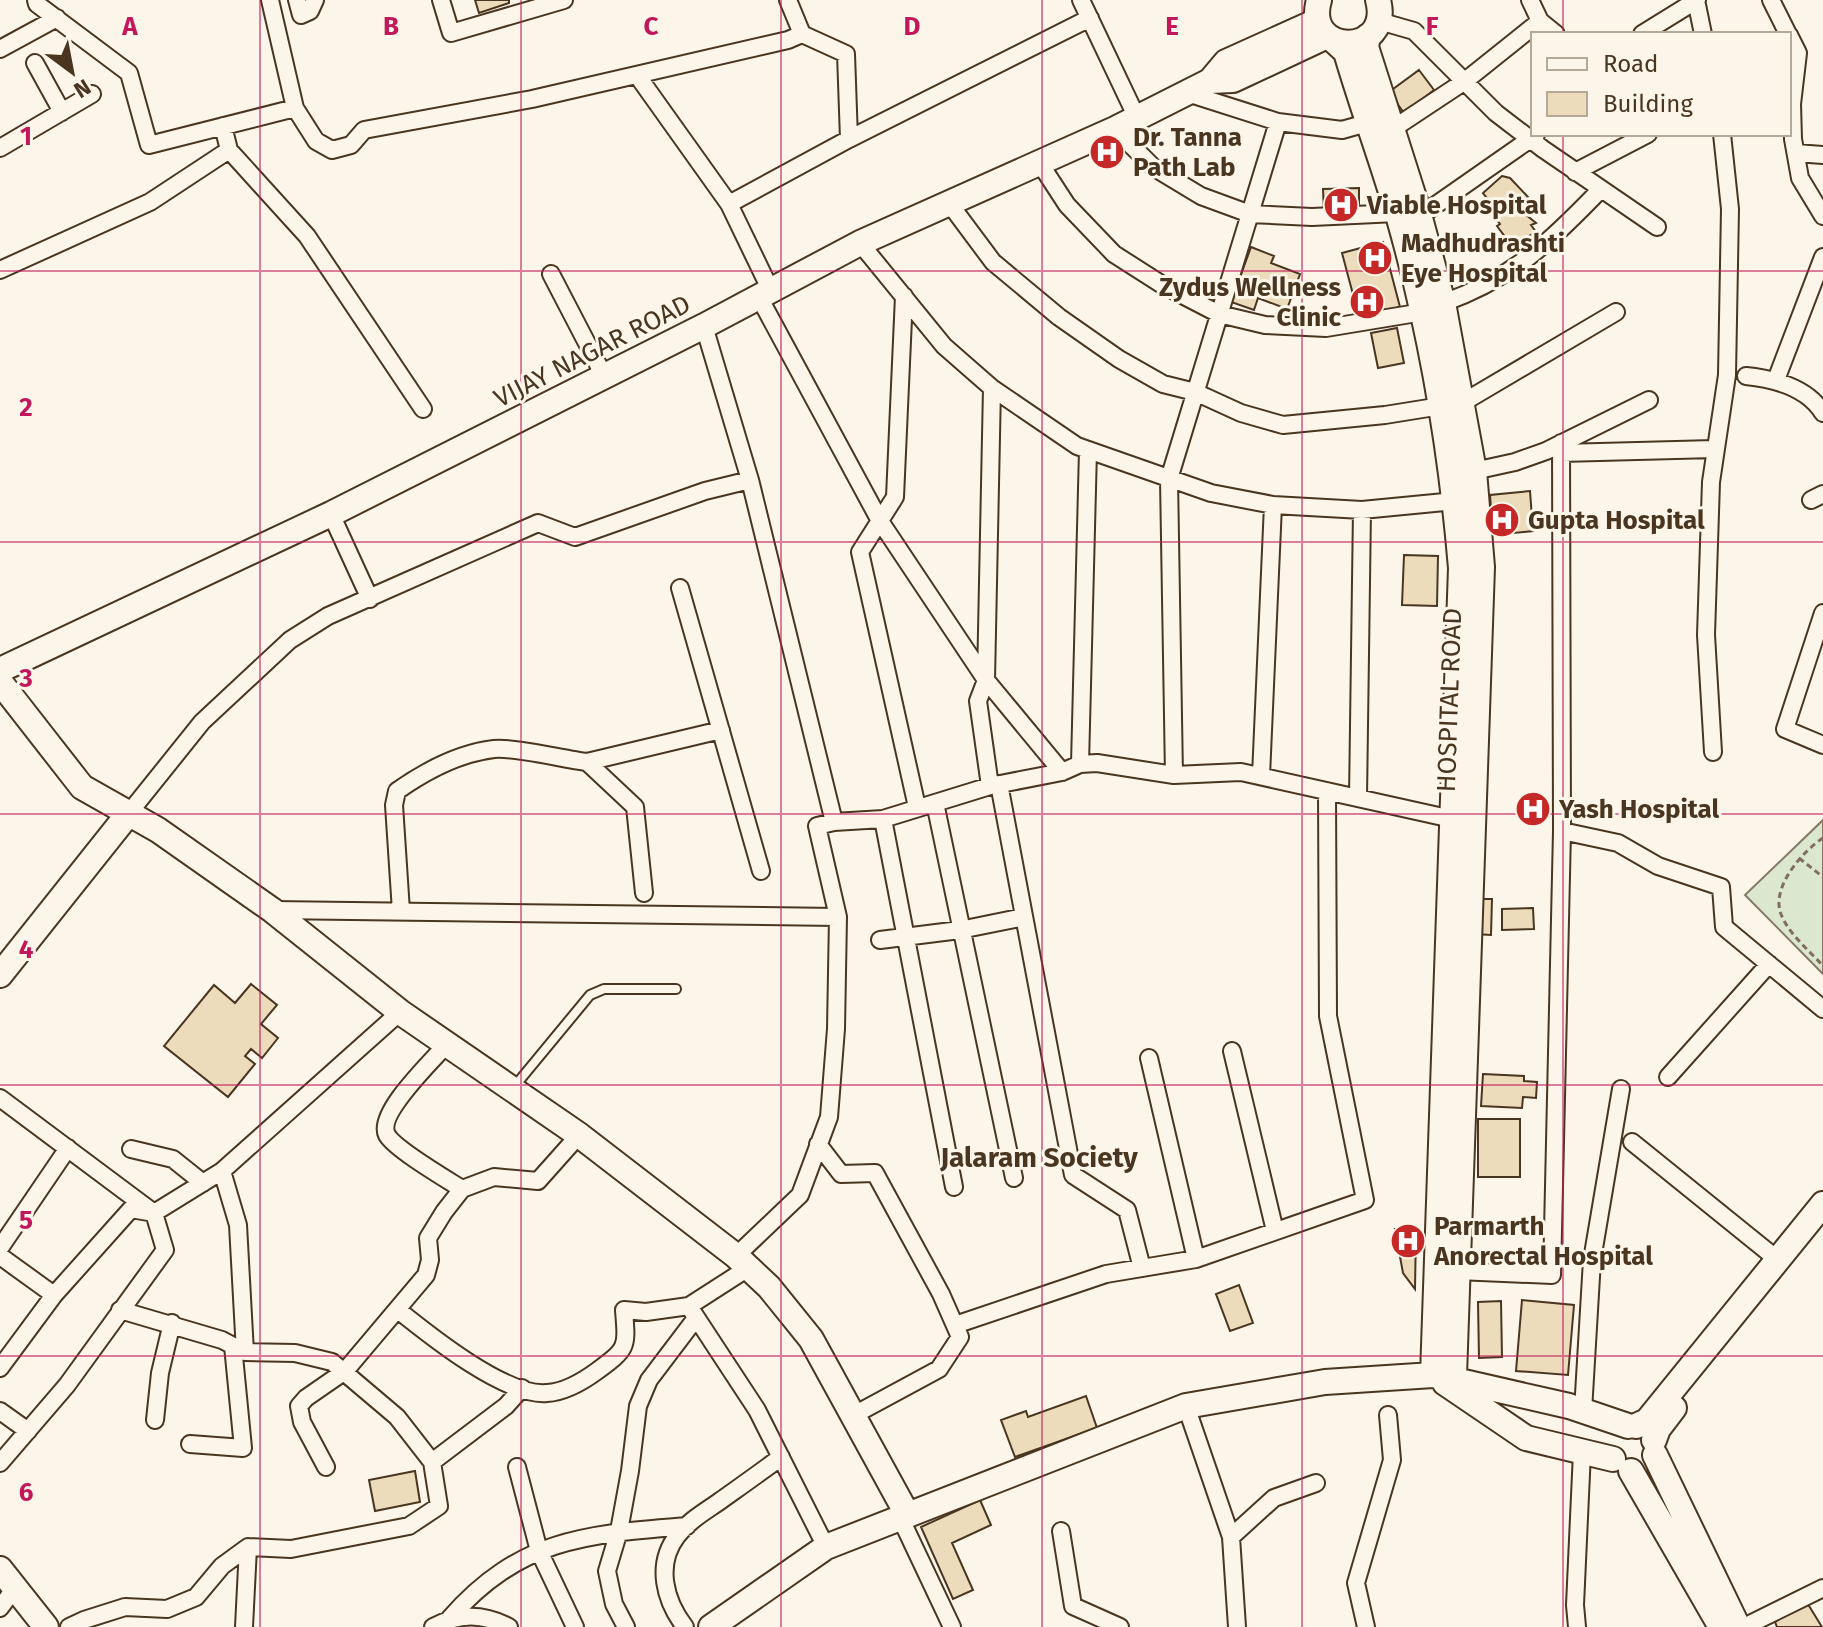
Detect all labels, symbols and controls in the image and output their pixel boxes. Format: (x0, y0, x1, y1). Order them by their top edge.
text: A (121, 11, 138, 42)
text: B (383, 11, 399, 42)
text: C (644, 11, 659, 42)
text: D (904, 11, 921, 42)
text: E (1165, 11, 1179, 42)
text: F (1426, 11, 1439, 42)
north arrow (32, 32, 112, 112)
legend (1531, 32, 1791, 136)
text: Road (1603, 50, 1658, 78)
text: N (69, 73, 96, 104)
text: Building (1603, 90, 1693, 118)
text: 1 (20, 121, 32, 152)
place label: Dr. Tanna Path Lab (1133, 122, 1242, 183)
hospital icon: Dr. Tanna Path Lab (1088, 133, 1126, 171)
hospital icon: Viable Hospital (1322, 186, 1360, 224)
place label: Viable Hospital (1366, 190, 1547, 221)
place label: Madhudrashti Eye Hospital (1401, 228, 1565, 289)
hospital icon: Madhudrashti Eye Hospital (1356, 239, 1394, 277)
place label: Zydus Wellness Clinic (1159, 272, 1342, 333)
hospital icon: Zydus Wellness Clinic (1348, 283, 1386, 321)
street label: VIJAY NAGAR ROAD (489, 289, 696, 414)
text: 2 (19, 392, 33, 423)
hospital icon: Gupta Hospital (1483, 501, 1521, 539)
place label: Gupta Hospital (1528, 505, 1705, 536)
street label: HOSPITAL ROAD (1431, 607, 1468, 793)
text: 3 (18, 663, 33, 694)
hospital icon: Yash Hospital (1514, 790, 1552, 828)
place label: Yash Hospital (1558, 794, 1720, 825)
text: 4 (19, 934, 34, 965)
district label: Jalaram Society (939, 1141, 1138, 1174)
text: 5 (19, 1205, 33, 1236)
place label: Parmarth Anorectal Hospital (1433, 1211, 1653, 1272)
hospital icon: Parmarth Anorectal Hospital (1389, 1222, 1427, 1260)
text: 6 (19, 1477, 34, 1508)

